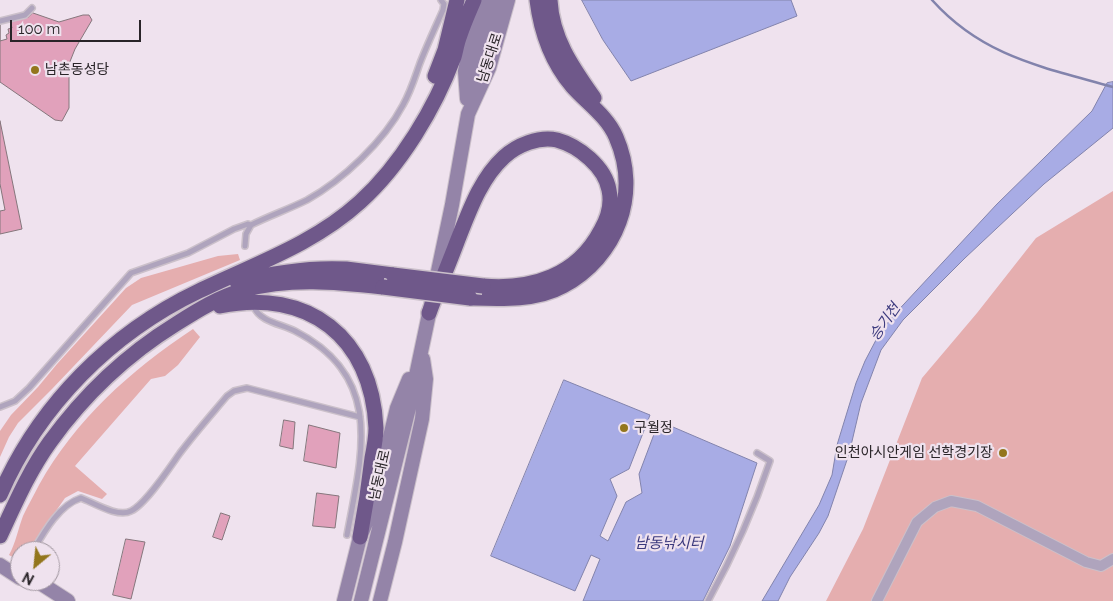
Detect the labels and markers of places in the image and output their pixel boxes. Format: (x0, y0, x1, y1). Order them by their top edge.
place label: 남촌동성당 (45, 62, 109, 78)
marker: 남촌동성당 (29, 64, 41, 76)
place label: 구월정 (634, 420, 673, 436)
marker: 구월정 (618, 422, 630, 434)
place label: 인천아시안게임 선학경기장 (835, 445, 993, 461)
marker: 인천아시안게임 선학경기장 (997, 447, 1009, 459)

